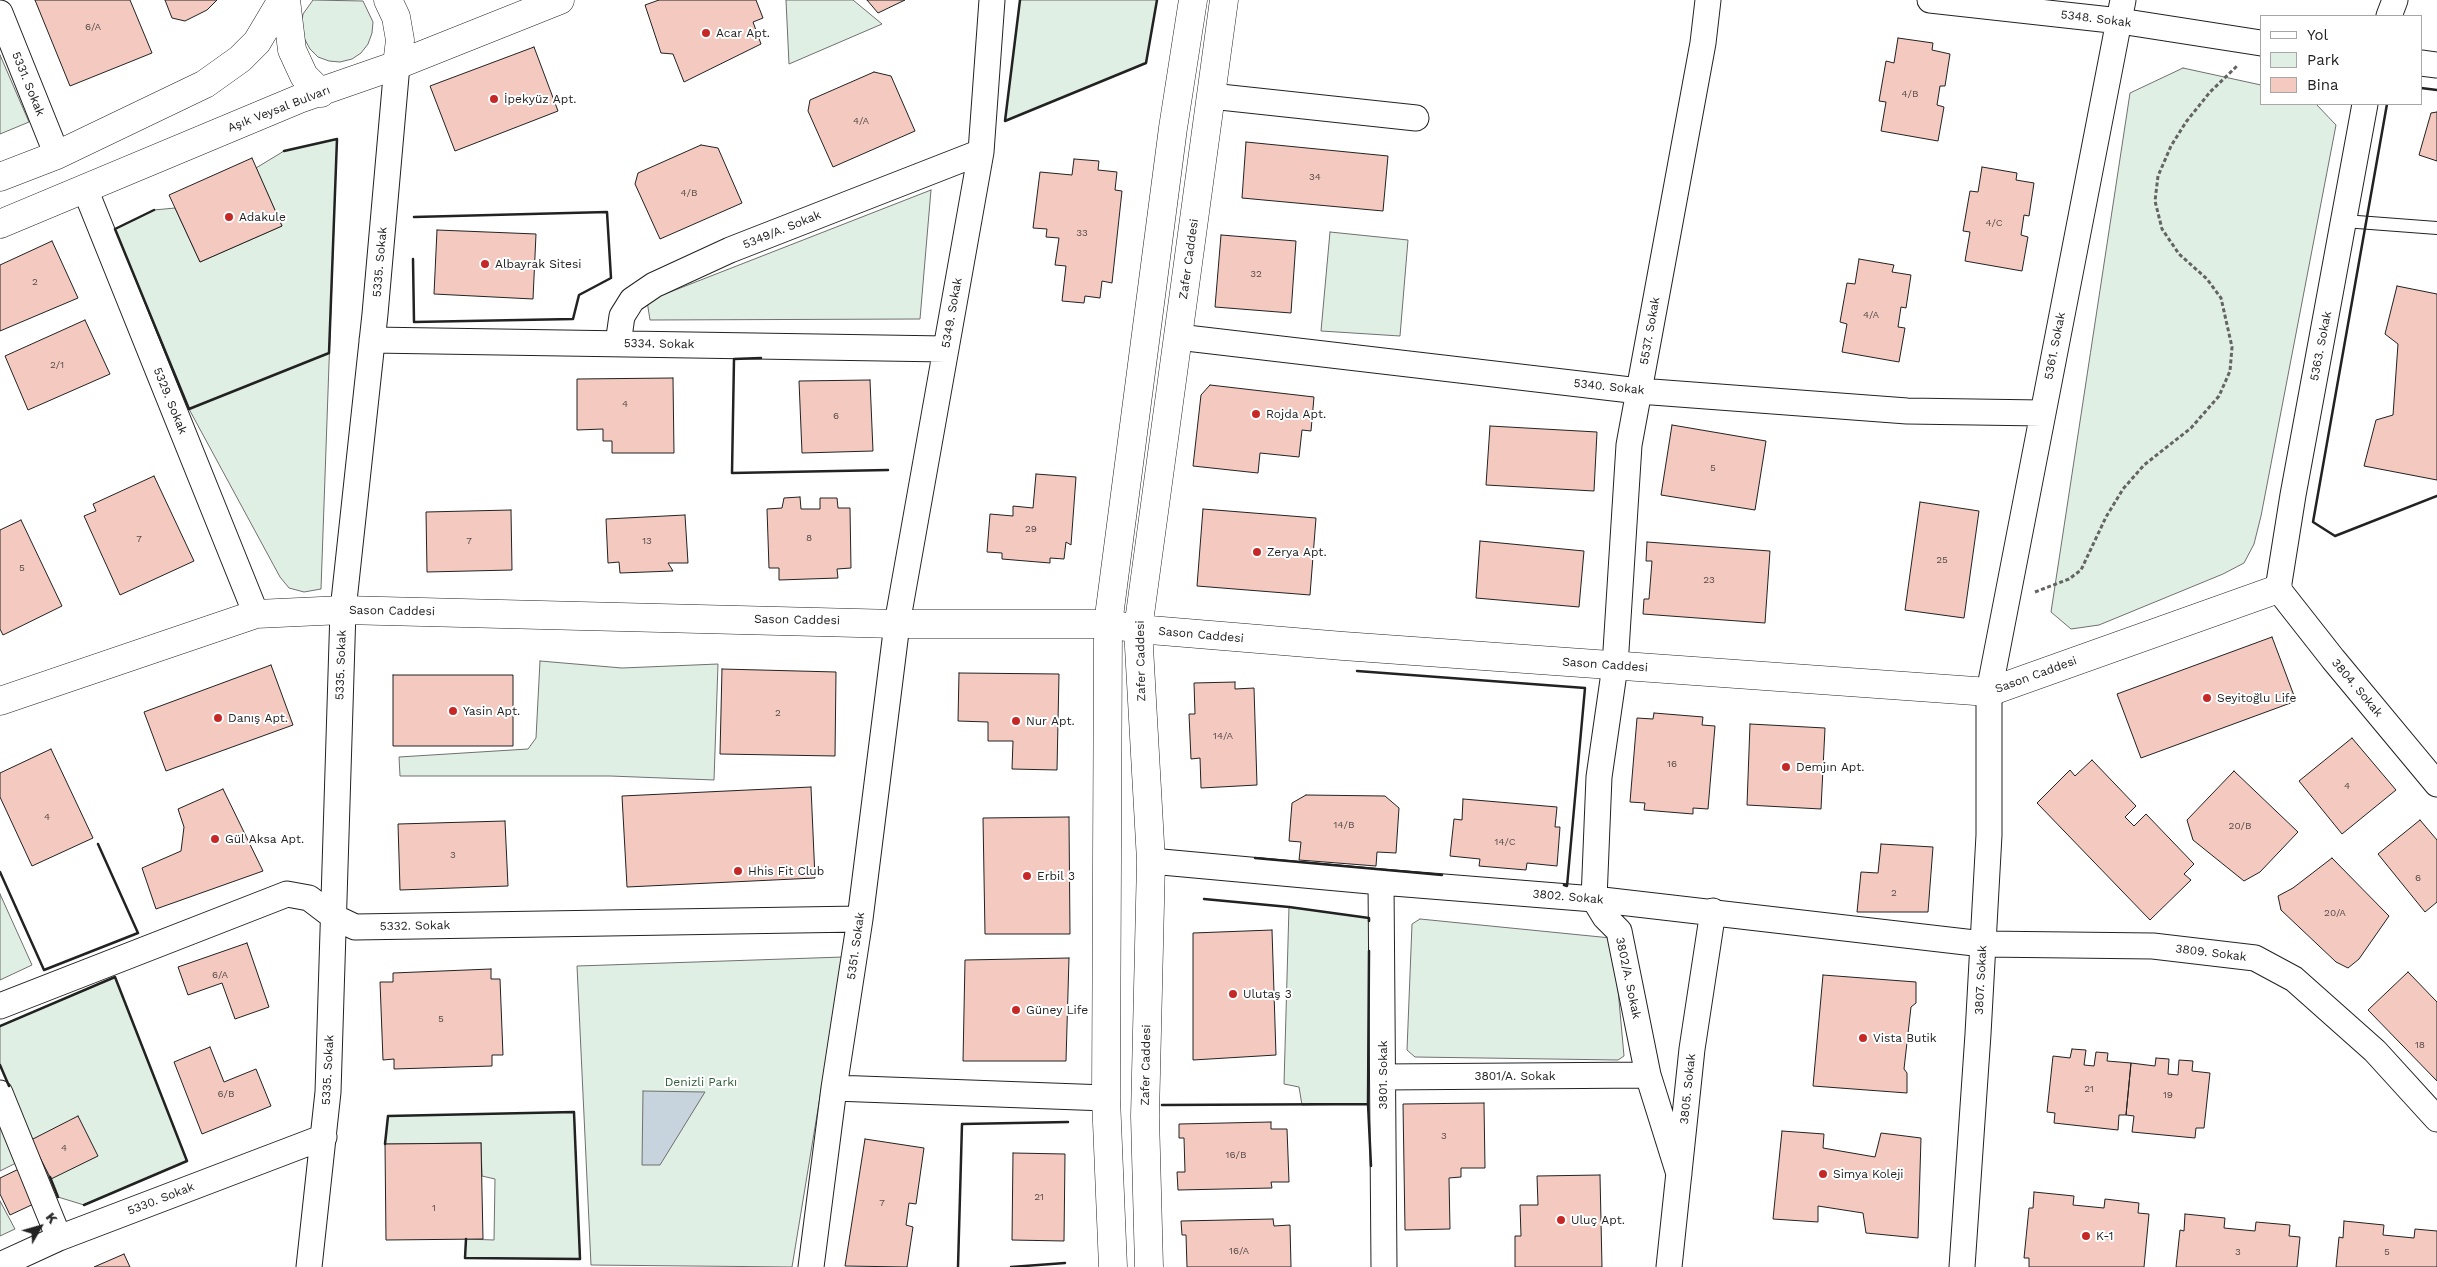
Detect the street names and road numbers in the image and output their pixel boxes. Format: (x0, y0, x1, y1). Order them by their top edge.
street label: 5348. Sokak (2060, 8, 2132, 30)
street label: 5331. Sokak (9, 50, 47, 118)
street label: Aşık Veysal Bulvarı (226, 83, 332, 135)
street label: 5349/A. Sokak (741, 208, 823, 252)
street label: Zafer Caddesi (1176, 218, 1202, 300)
street label: 5335. Sokak (370, 226, 390, 298)
street label: 5349. Sokak (939, 277, 965, 349)
street label: 5537. Sokak (1637, 296, 1663, 366)
street label: 5363. Sokak (2307, 310, 2335, 382)
street label: 5361. Sokak (2041, 311, 2069, 381)
street label: 5334. Sokak (624, 336, 694, 352)
street label: 5329. Sokak (150, 366, 190, 436)
street label: 5340. Sokak (1573, 376, 1645, 398)
street label: Sason Caddesi (349, 603, 435, 619)
street label: Sason Caddesi (754, 612, 840, 628)
street label: Zafer Caddesi (1133, 620, 1149, 702)
street label: Sason Caddesi (1158, 624, 1244, 646)
street label: 5335. Sokak (333, 630, 349, 700)
street label: Sason Caddesi (1993, 654, 2079, 696)
street label: Sason Caddesi (1562, 655, 1648, 675)
street label: 3804. Sokak (2329, 656, 2385, 720)
street label: 3802. Sokak (1532, 887, 1604, 907)
street label: 5351. Sokak (844, 911, 868, 981)
street label: 5332. Sokak (380, 918, 450, 934)
street label: 3802/A. Sokak (1612, 936, 1644, 1020)
street label: 3809. Sokak (2175, 941, 2247, 965)
street label: 3807. Sokak (1972, 945, 1990, 1015)
street label: Zafer Caddesi (1138, 1024, 1154, 1106)
street label: 5335. Sokak (319, 1034, 337, 1106)
street label: 3801. Sokak (1376, 1041, 1390, 1109)
street label: 3805. Sokak (1677, 1053, 1699, 1125)
street label: 3801/A. Sokak (1474, 1069, 1556, 1083)
street label: 5330. Sokak (125, 1180, 197, 1218)

